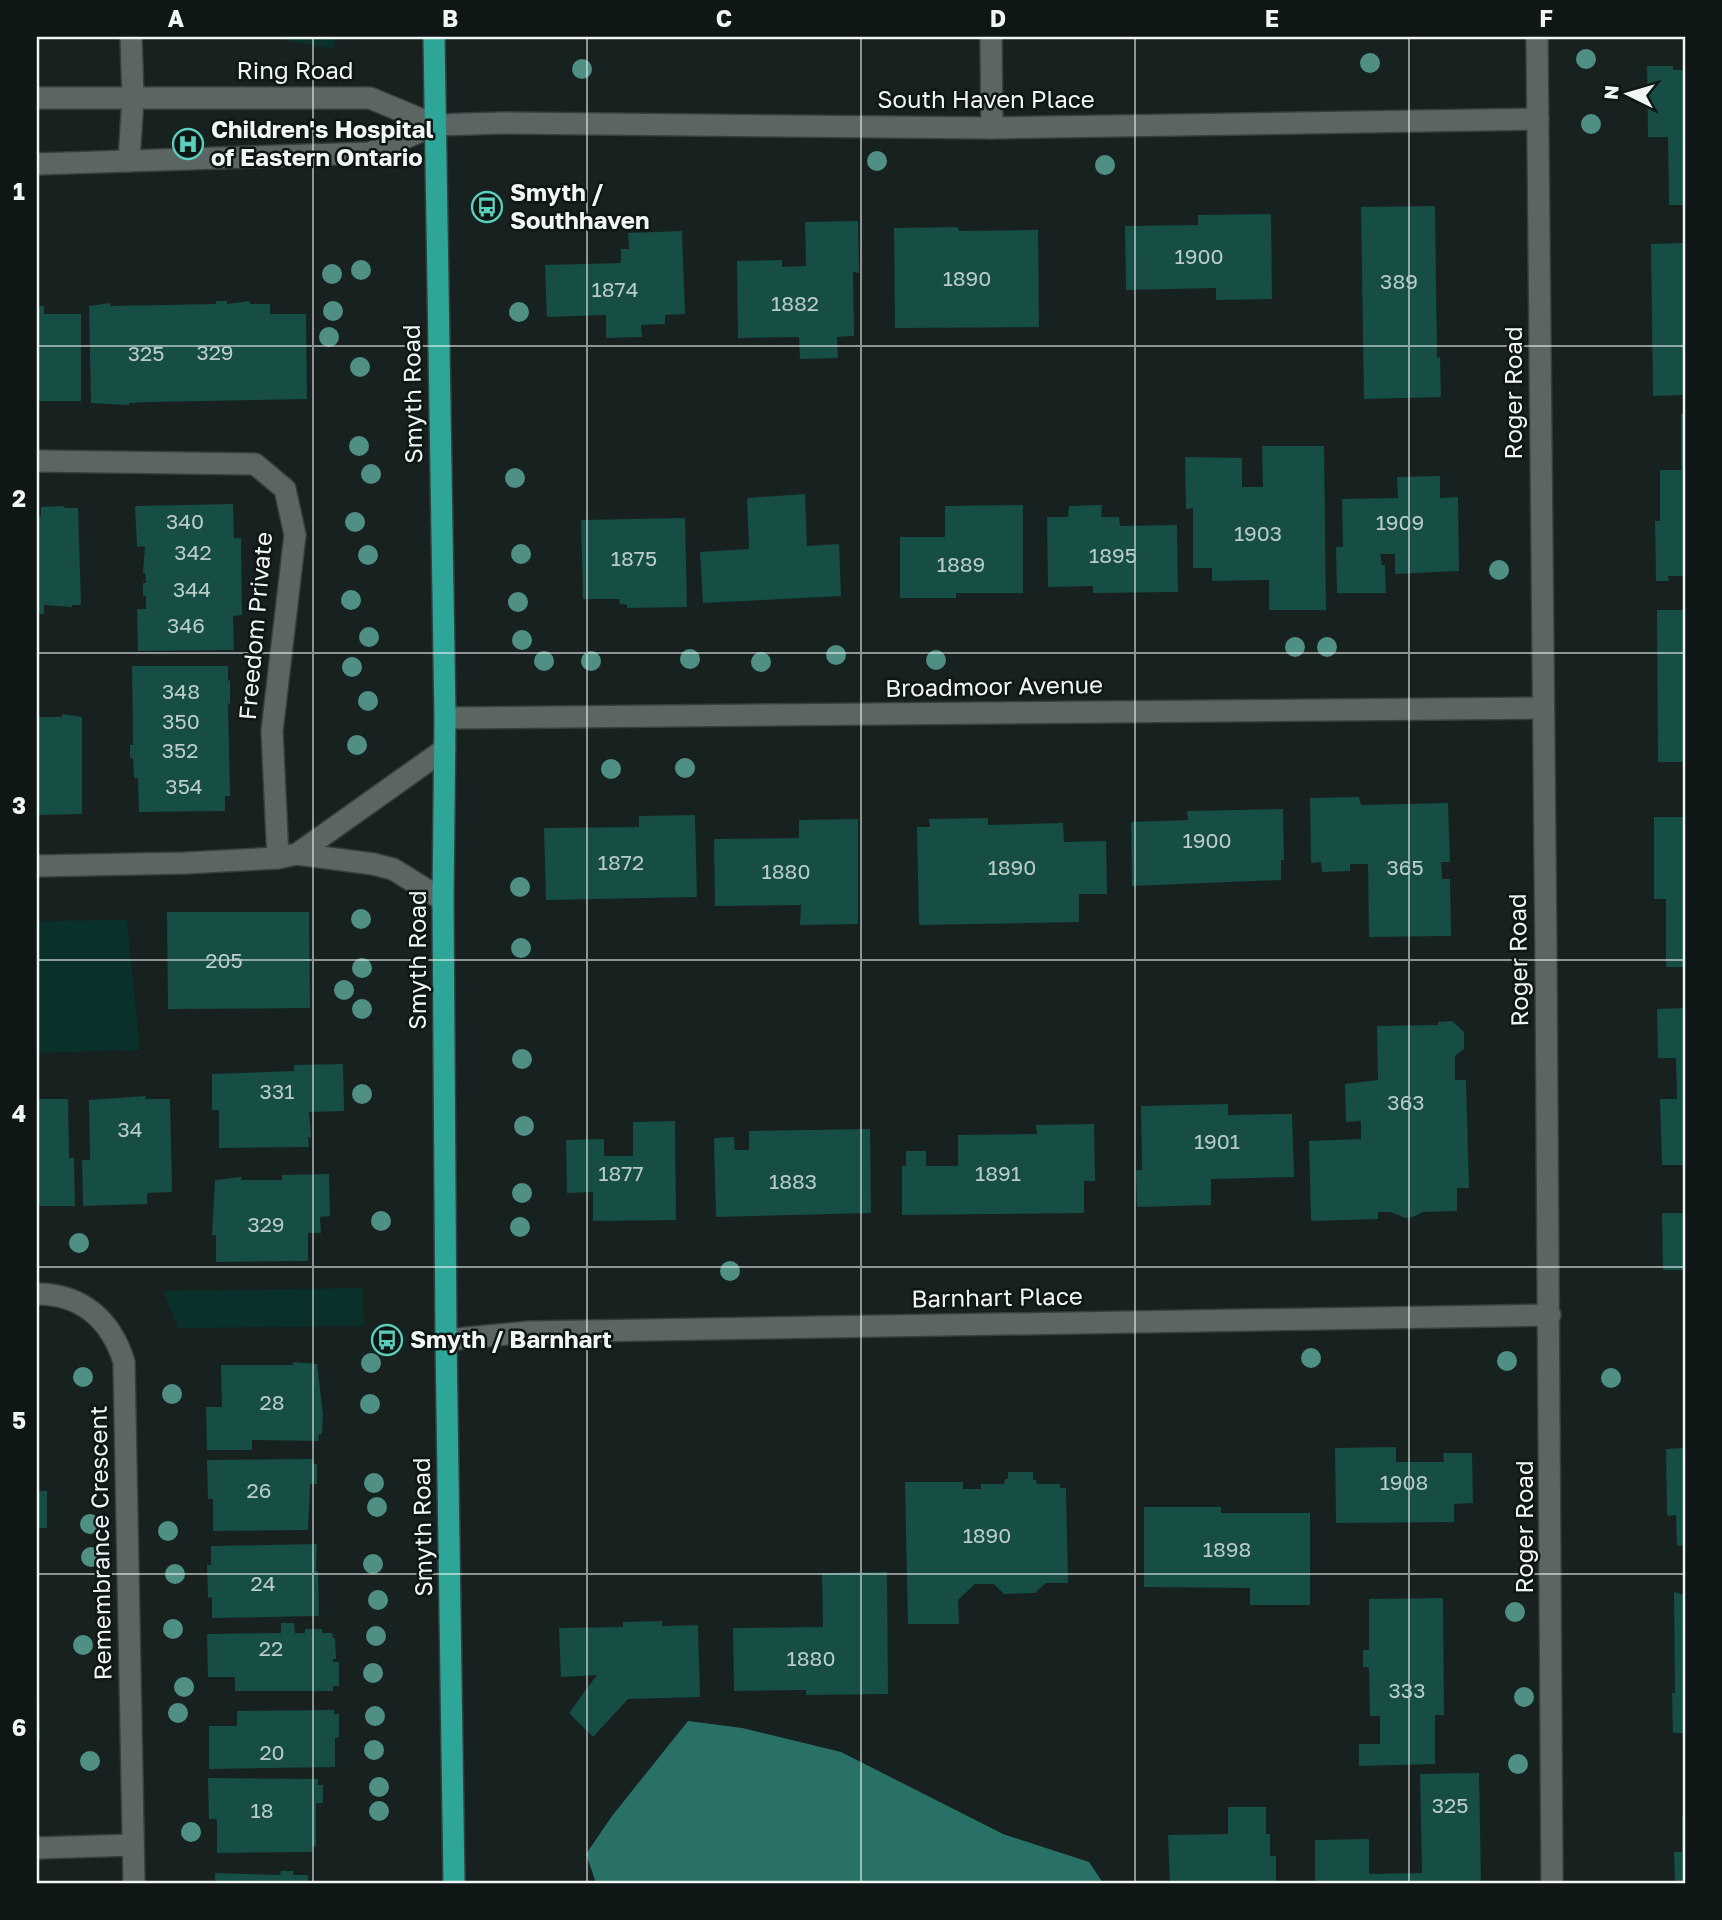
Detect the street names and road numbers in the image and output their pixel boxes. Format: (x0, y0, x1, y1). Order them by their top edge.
street label: Ring Road (236, 55, 354, 84)
street label: South Haven Place (877, 84, 1095, 113)
street label: Smyth Road (396, 324, 427, 464)
street label: Roger Road (1498, 326, 1527, 460)
street label: Freedom Private (232, 531, 277, 721)
street label: Broadmoor Avenue (885, 669, 1103, 702)
street label: Smyth Road (402, 890, 431, 1030)
street label: Roger Road (1502, 893, 1533, 1027)
street label: Barnhart Place (911, 1281, 1083, 1312)
street label: Remembrance Crescent (83, 1405, 116, 1681)
street label: Smyth Road (406, 1457, 437, 1597)
street label: Roger Road (1509, 1460, 1538, 1594)

